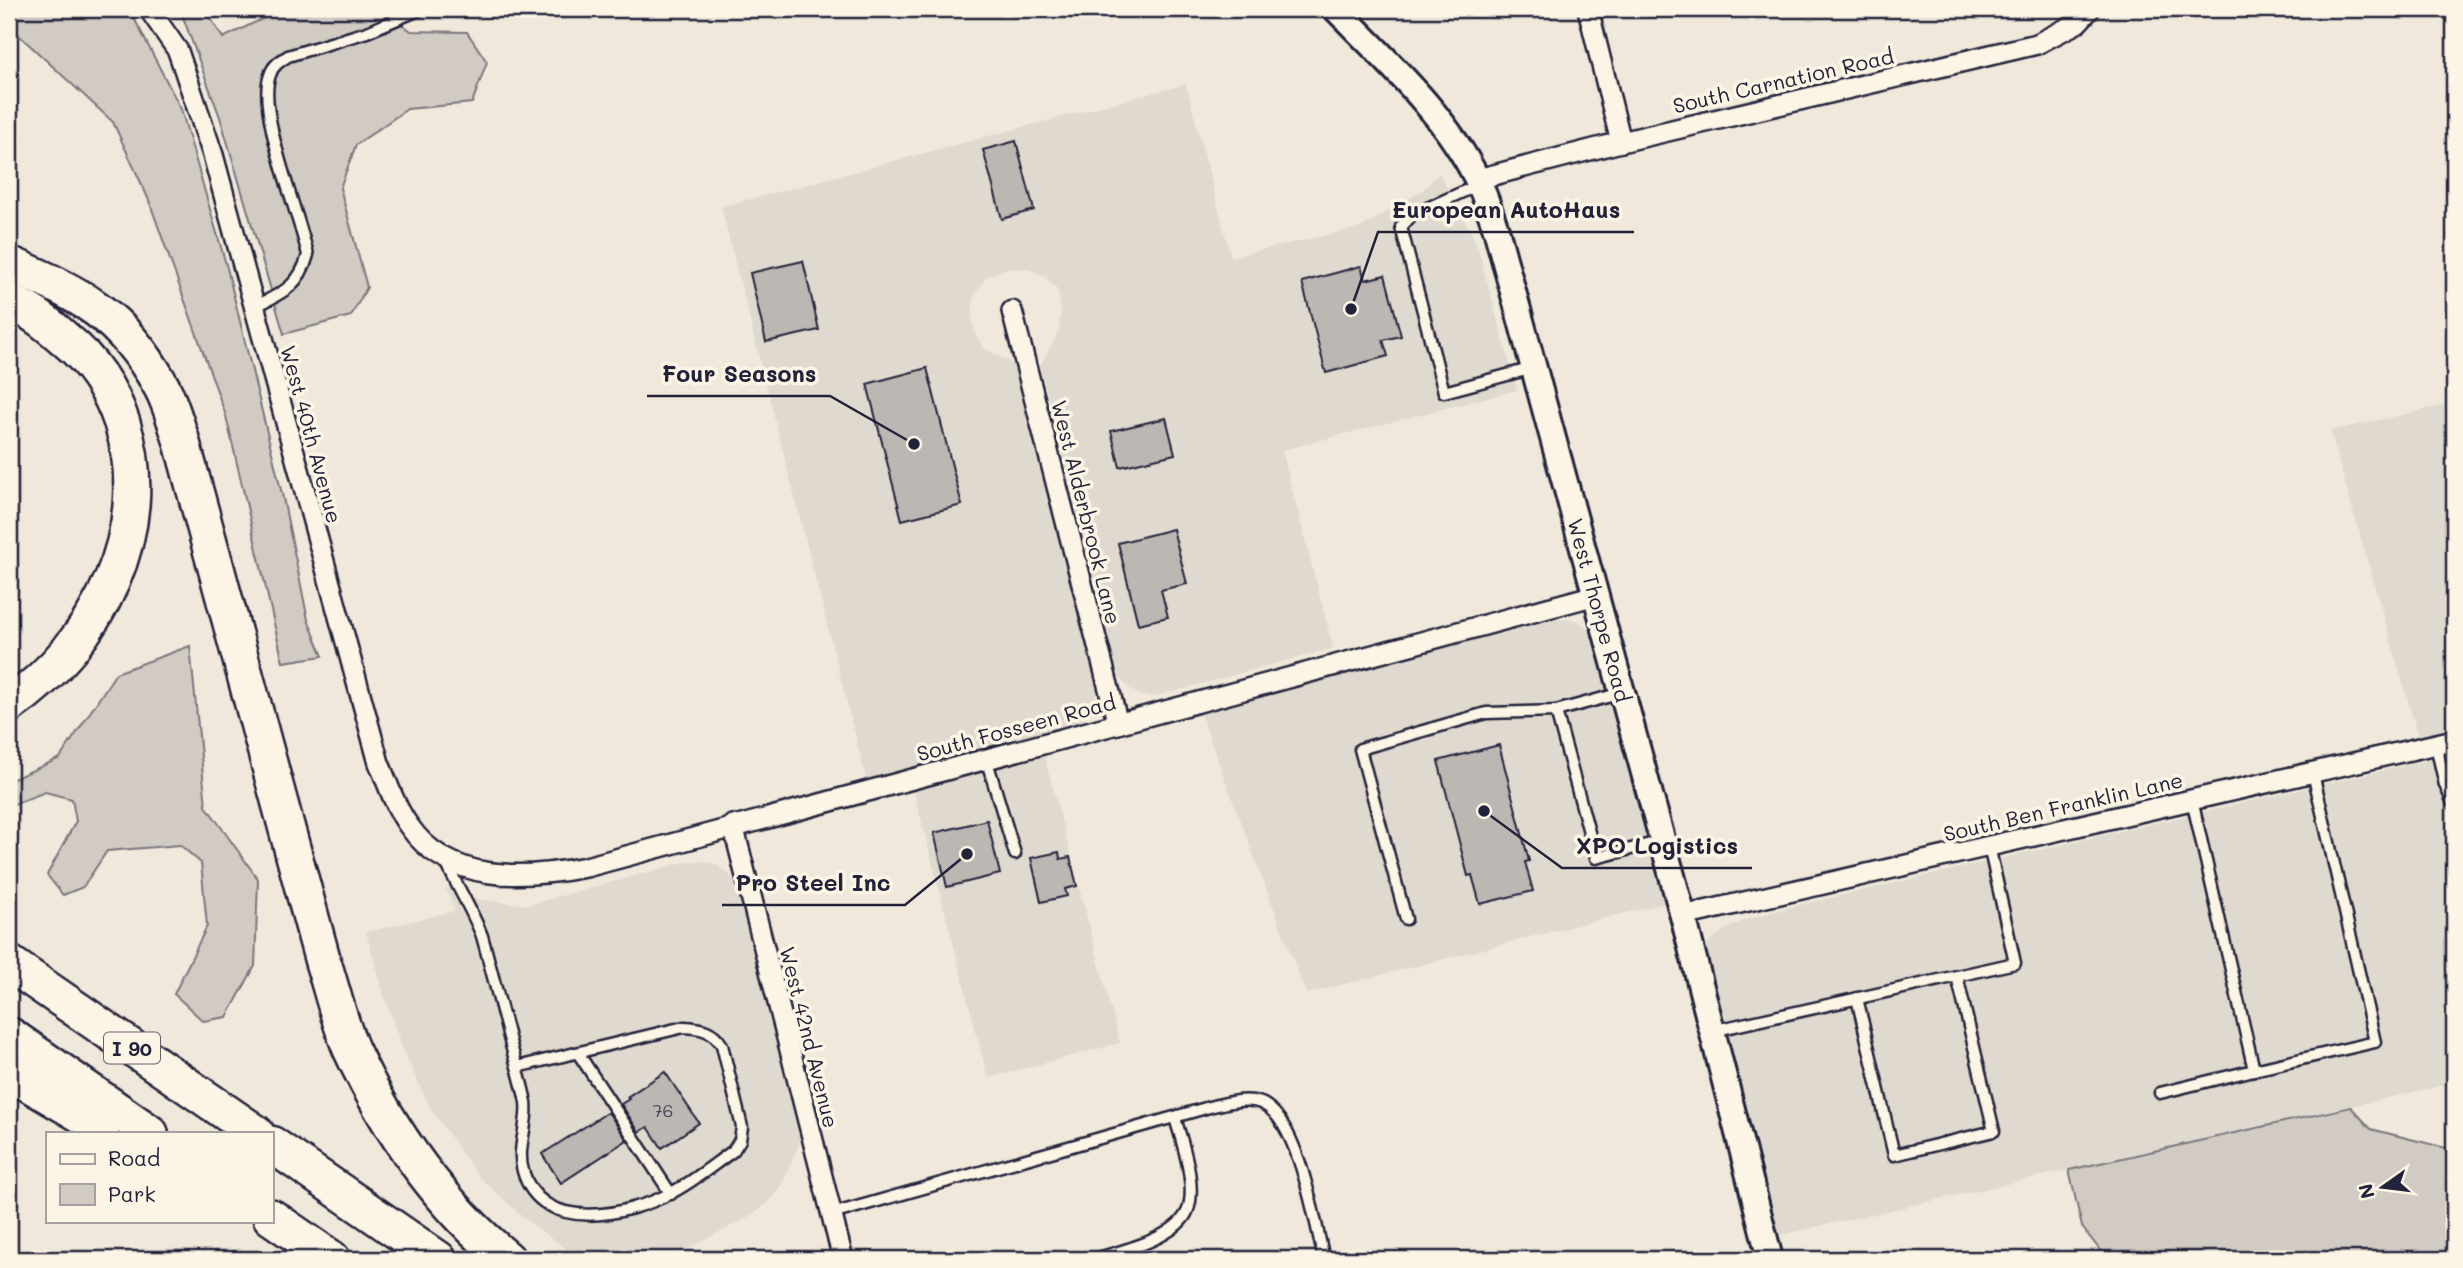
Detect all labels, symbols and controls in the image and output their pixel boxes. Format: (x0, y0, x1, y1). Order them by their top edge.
street label: South Carnation Road (1670, 41, 1896, 119)
callout: European AutoHaus (1378, 188, 1634, 232)
text: European AutoHaus (1392, 194, 1620, 224)
street label: West 40th Avenue (275, 342, 349, 526)
callout: Four Seasons (647, 352, 830, 396)
text: Four Seasons (662, 358, 816, 388)
street label: West Alderbrook Lane (1046, 397, 1128, 627)
street label: West Thorpe Road (1562, 515, 1638, 705)
street label: South Fosseen Road (914, 687, 1118, 767)
street label: South Ben Franklin Lane (1941, 765, 2185, 847)
callout: XPO Logistics (1562, 824, 1752, 868)
text: XPO Logistics (1576, 830, 1738, 860)
callout: Pro Steel Inc (722, 861, 905, 905)
text: Pro Steel Inc (735, 867, 891, 897)
street label: West 42nd Avenue (774, 944, 846, 1130)
road number: I 90 (104, 1032, 160, 1064)
house number: 76 (653, 1098, 673, 1122)
legend (46, 1132, 273, 1222)
text: Road (108, 1144, 160, 1171)
north arrow (2348, 1152, 2418, 1222)
text: Park (108, 1180, 156, 1207)
text: N (2352, 1181, 2380, 1201)

